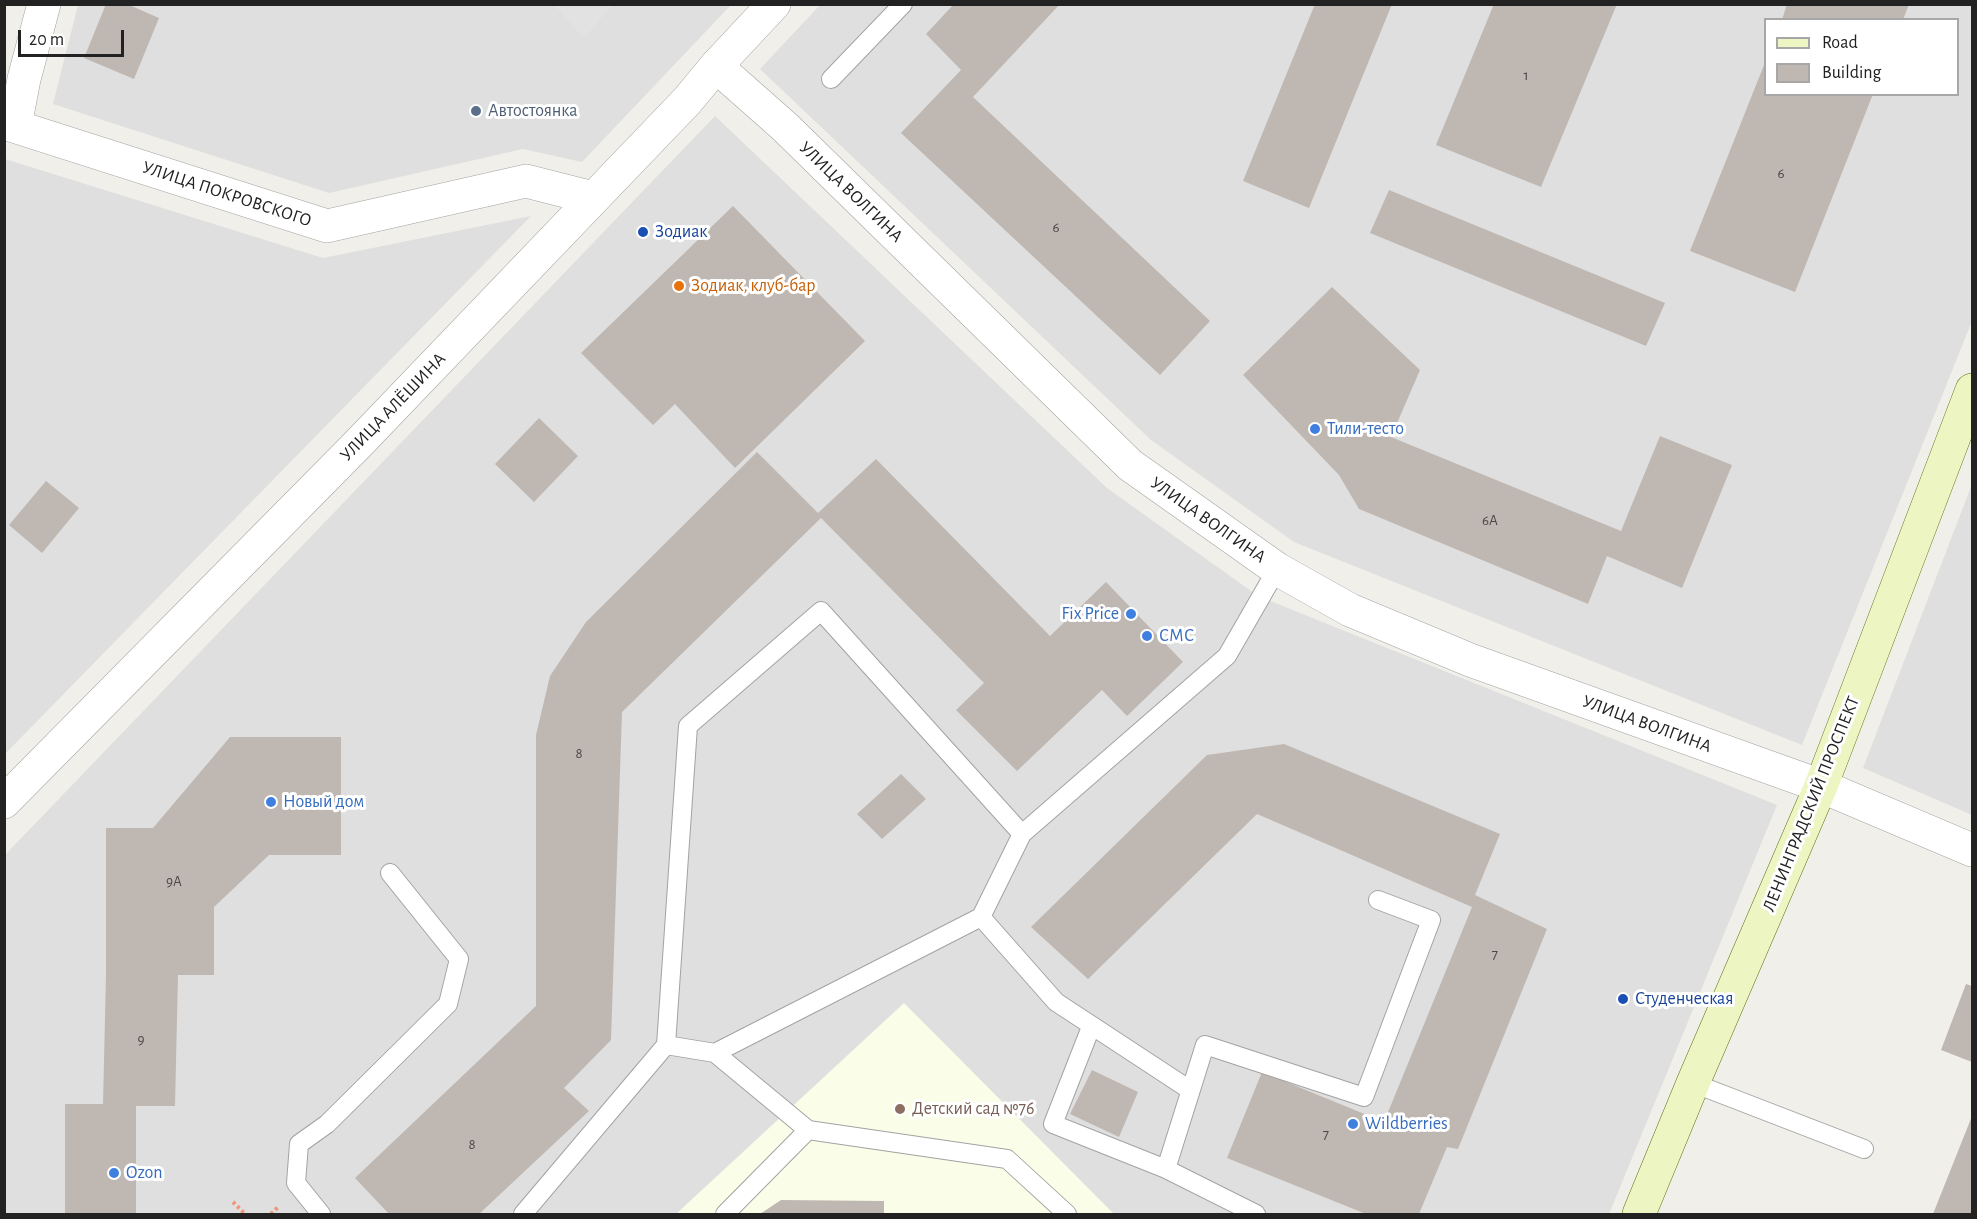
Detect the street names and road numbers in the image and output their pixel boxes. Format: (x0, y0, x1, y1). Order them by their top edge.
street label: УЛИЦА ВОЛГИНА (795, 137, 907, 247)
street label: УЛИЦА ПОКРОВСКОГО (140, 156, 314, 232)
street label: УЛИЦА АЛЁШИНА (336, 348, 450, 466)
street label: УЛИЦА ВОЛГИНА (1146, 472, 1270, 568)
street label: УЛИЦА ВОЛГИНА (1579, 691, 1715, 757)
street label: ЛЕНИНГРАДСКИЙ ПРОСПЕКТ (1758, 693, 1864, 915)

